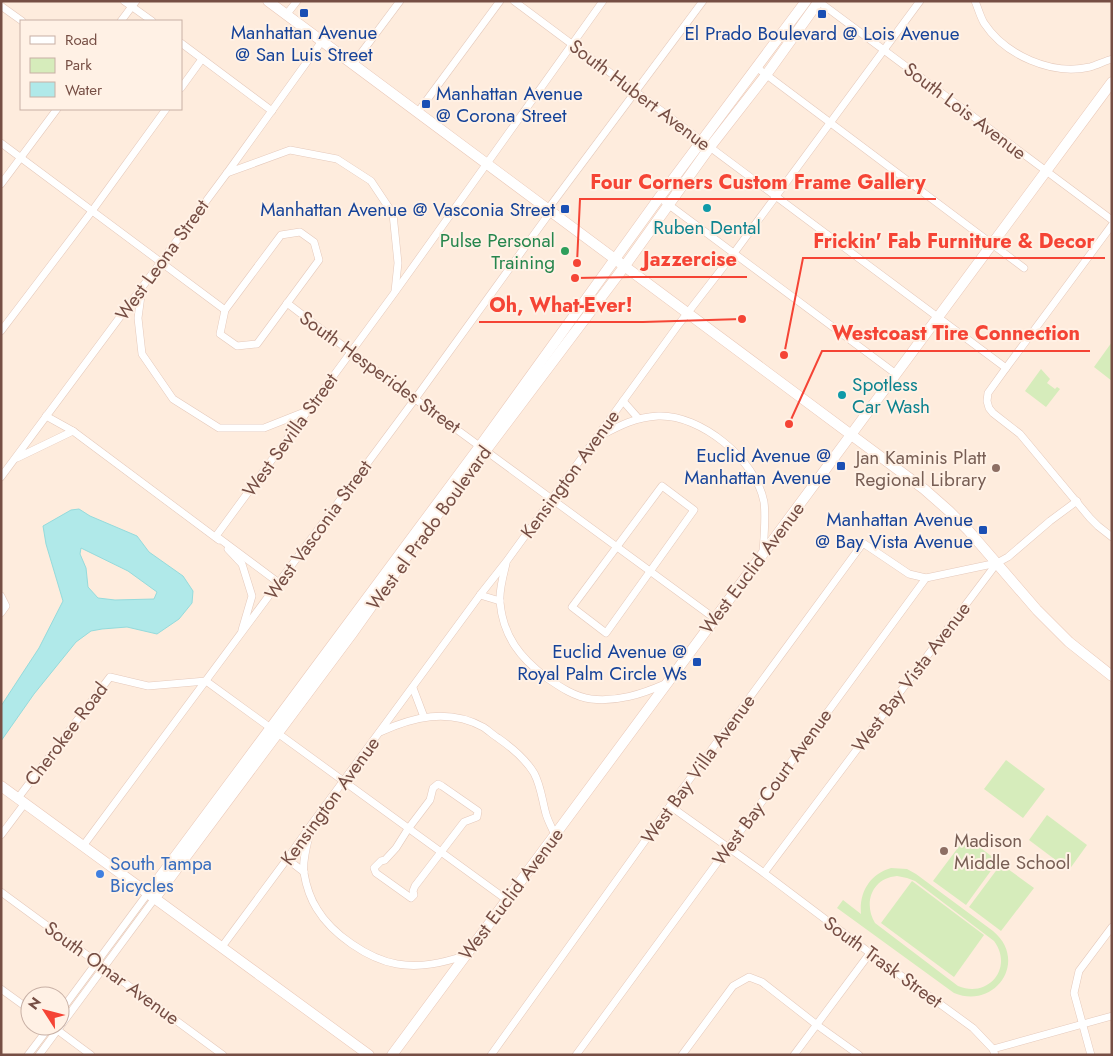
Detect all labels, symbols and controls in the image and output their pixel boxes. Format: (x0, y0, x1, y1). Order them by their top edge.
marker: Manhattan Avenue @ San Luis Street (298, 7, 310, 19)
marker: El Prado Boulevard @ Lois Avenue (816, 8, 828, 20)
place label: Manhattan Avenue @ San Luis Street (231, 19, 378, 68)
legend (20, 20, 182, 110)
place label: El Prado Boulevard @ Lois Avenue (684, 20, 960, 47)
text: Road (65, 29, 97, 51)
street label: South Hubert Avenue (564, 33, 717, 157)
text: Park (65, 54, 92, 76)
street label: South Lois Avenue (898, 56, 1032, 166)
text: Water (65, 79, 103, 101)
place label: Manhattan Avenue @ Corona Street (436, 80, 583, 129)
marker: Manhattan Avenue @ Corona Street (420, 98, 432, 110)
callout: Four Corners Custom Frame Gallery (580, 164, 936, 199)
text: Four Corners Custom Frame Gallery (590, 168, 926, 197)
street label: West Leona Street (109, 194, 215, 326)
place label: Manhattan Avenue @ Vasconia Street (260, 196, 555, 223)
marker: Ruben Dental (701, 202, 713, 214)
marker: Manhattan Avenue @ Vasconia Street (559, 203, 571, 215)
place label: Ruben Dental (653, 214, 761, 241)
callout: Frickin' Fab Furniture & Decor (803, 223, 1105, 258)
place label: Pulse Personal Training (440, 227, 555, 276)
text: Frickin' Fab Furniture & Decor (813, 227, 1096, 256)
callout: Jazzercise (633, 242, 747, 277)
marker: Pulse Personal Training (559, 245, 571, 257)
text: Jazzercise (639, 245, 737, 274)
callout: Oh, What-Ever! (479, 287, 643, 322)
text: Oh, What-Ever! (489, 291, 633, 320)
street label: South Hesperides Street (294, 304, 467, 440)
callout: Westcoast Tire Connection (822, 316, 1090, 351)
text: Westcoast Tire Connection (832, 319, 1080, 348)
street label: West Sevilla Street (236, 367, 344, 502)
place label: Spotless Car Wash (852, 371, 930, 420)
marker: Spotless Car Wash (836, 389, 848, 401)
street label: Kensington Avenue (514, 404, 626, 544)
street label: West el Prado Boulevard (360, 440, 498, 616)
place label: Euclid Avenue @ Manhattan Avenue (684, 442, 831, 491)
place label: Jan Kaminis Platt Regional Library (853, 444, 987, 493)
street label: West Vasconia Street (258, 454, 378, 605)
marker: Euclid Avenue @ Manhattan Avenue (835, 460, 847, 472)
marker: Jan Kaminis Platt Regional Library (990, 462, 1002, 474)
street label: West Euclid Avenue (693, 496, 811, 640)
place label: Manhattan Avenue @ Bay Vista Avenue (815, 506, 973, 555)
marker: Manhattan Avenue @ Bay Vista Avenue (977, 524, 989, 536)
street label: West Bay Vista Avenue (845, 596, 977, 758)
place label: Euclid Avenue @ Royal Palm Circle Ws (517, 638, 687, 687)
marker: Euclid Avenue @ Royal Palm Circle Ws (691, 656, 703, 668)
street label: Cherokee Road (18, 676, 114, 792)
street label: West Bay Villa Avenue (634, 689, 762, 849)
street label: West Bay Court Avenue (706, 703, 838, 871)
street label: Kensington Avenue (274, 731, 386, 871)
street label: West Euclid Avenue (452, 822, 570, 966)
place label: Madison Middle School (954, 827, 1070, 876)
marker: Madison Middle School (938, 845, 950, 857)
place label: South Tampa Bicycles (110, 850, 212, 899)
marker: South Tampa Bicycles (94, 868, 106, 880)
street label: South Trask Street (818, 910, 948, 1015)
street label: South Omar Avenue (39, 915, 185, 1031)
north arrow (20, 986, 70, 1036)
text: N (23, 993, 46, 1014)

